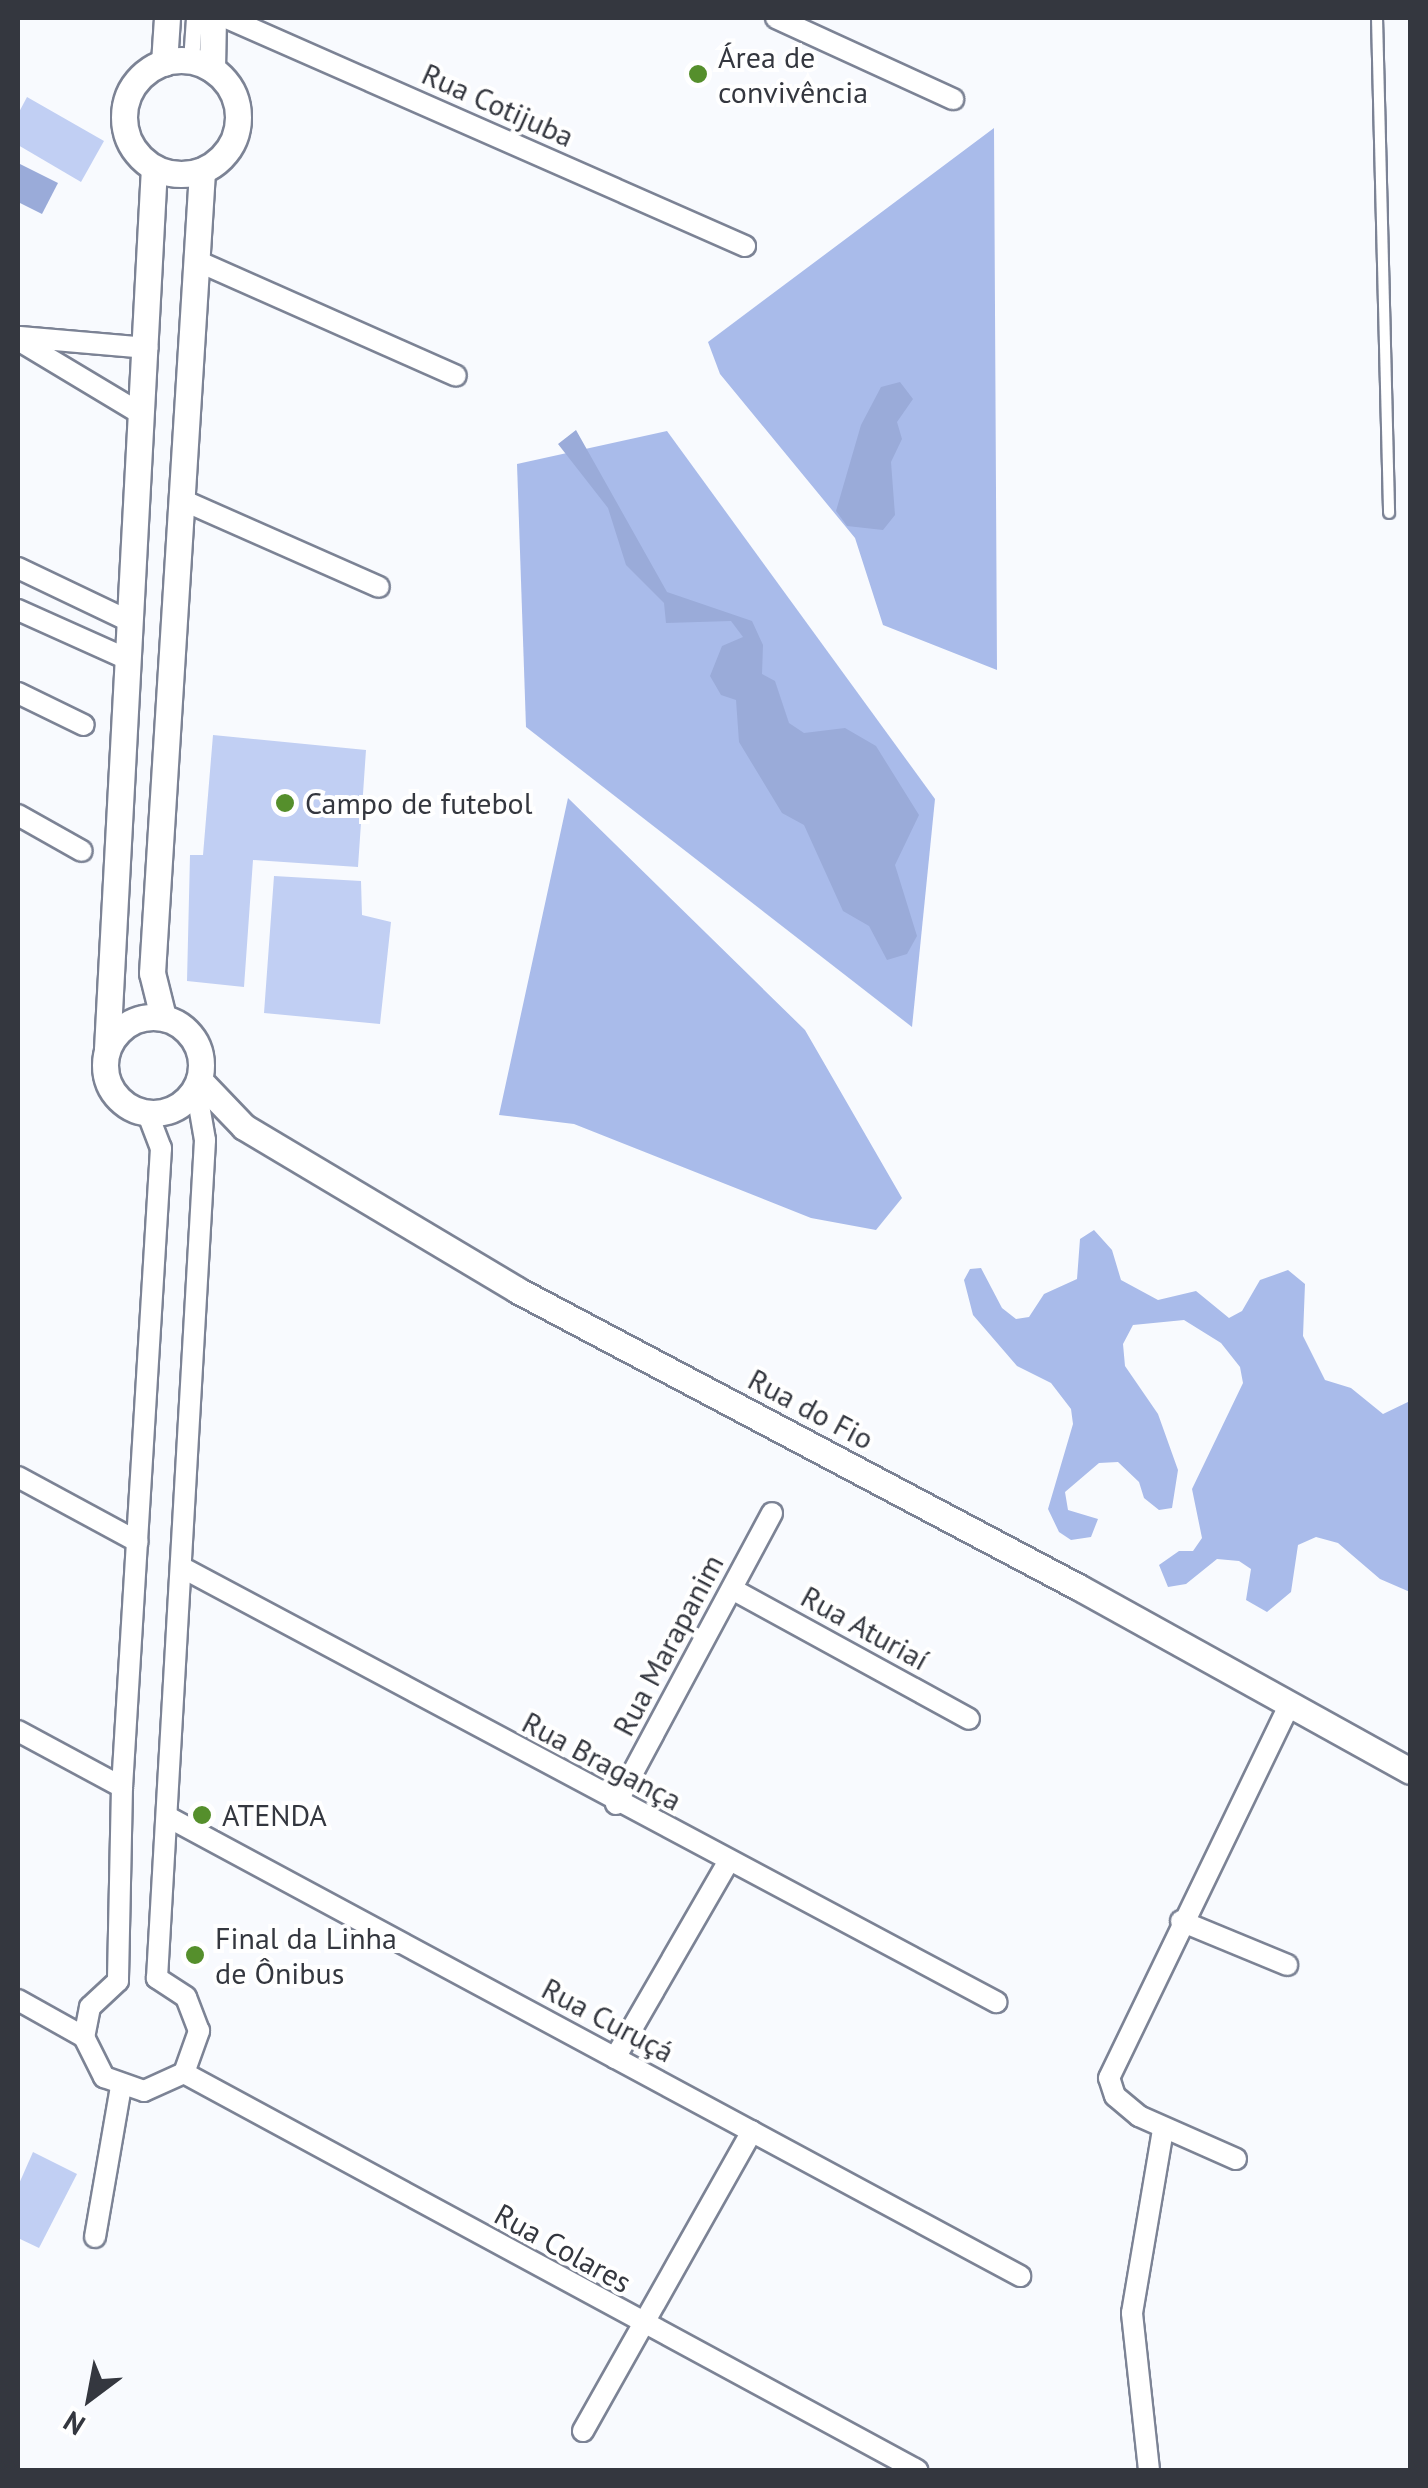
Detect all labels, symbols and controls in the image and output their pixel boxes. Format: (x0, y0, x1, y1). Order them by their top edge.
place label: Área de convivência (718, 39, 868, 110)
street label: Rua Cotijuba (417, 56, 579, 154)
marker: Área de convivência (687, 63, 709, 85)
place label: Campo de futebol (305, 785, 532, 821)
marker: Campo de futebol (274, 792, 296, 814)
street label: Rua do Fio (742, 1361, 880, 1457)
street label: Rua Marapanim (605, 1548, 731, 1742)
street label: Rua Aturiaí (795, 1578, 935, 1678)
street label: Rua Bragança (516, 1704, 688, 1818)
place label: ATENDA (222, 1797, 327, 1833)
marker: ATENDA (191, 1804, 213, 1826)
place label: Final da Linha de Ônibus (215, 1920, 397, 1990)
marker: Final da Linha de Ônibus (184, 1944, 206, 1966)
street label: Rua Curuçá (536, 1970, 680, 2070)
street label: Rua Colares (488, 2196, 638, 2300)
north arrow (40, 2348, 140, 2448)
text: N (56, 2403, 91, 2444)

